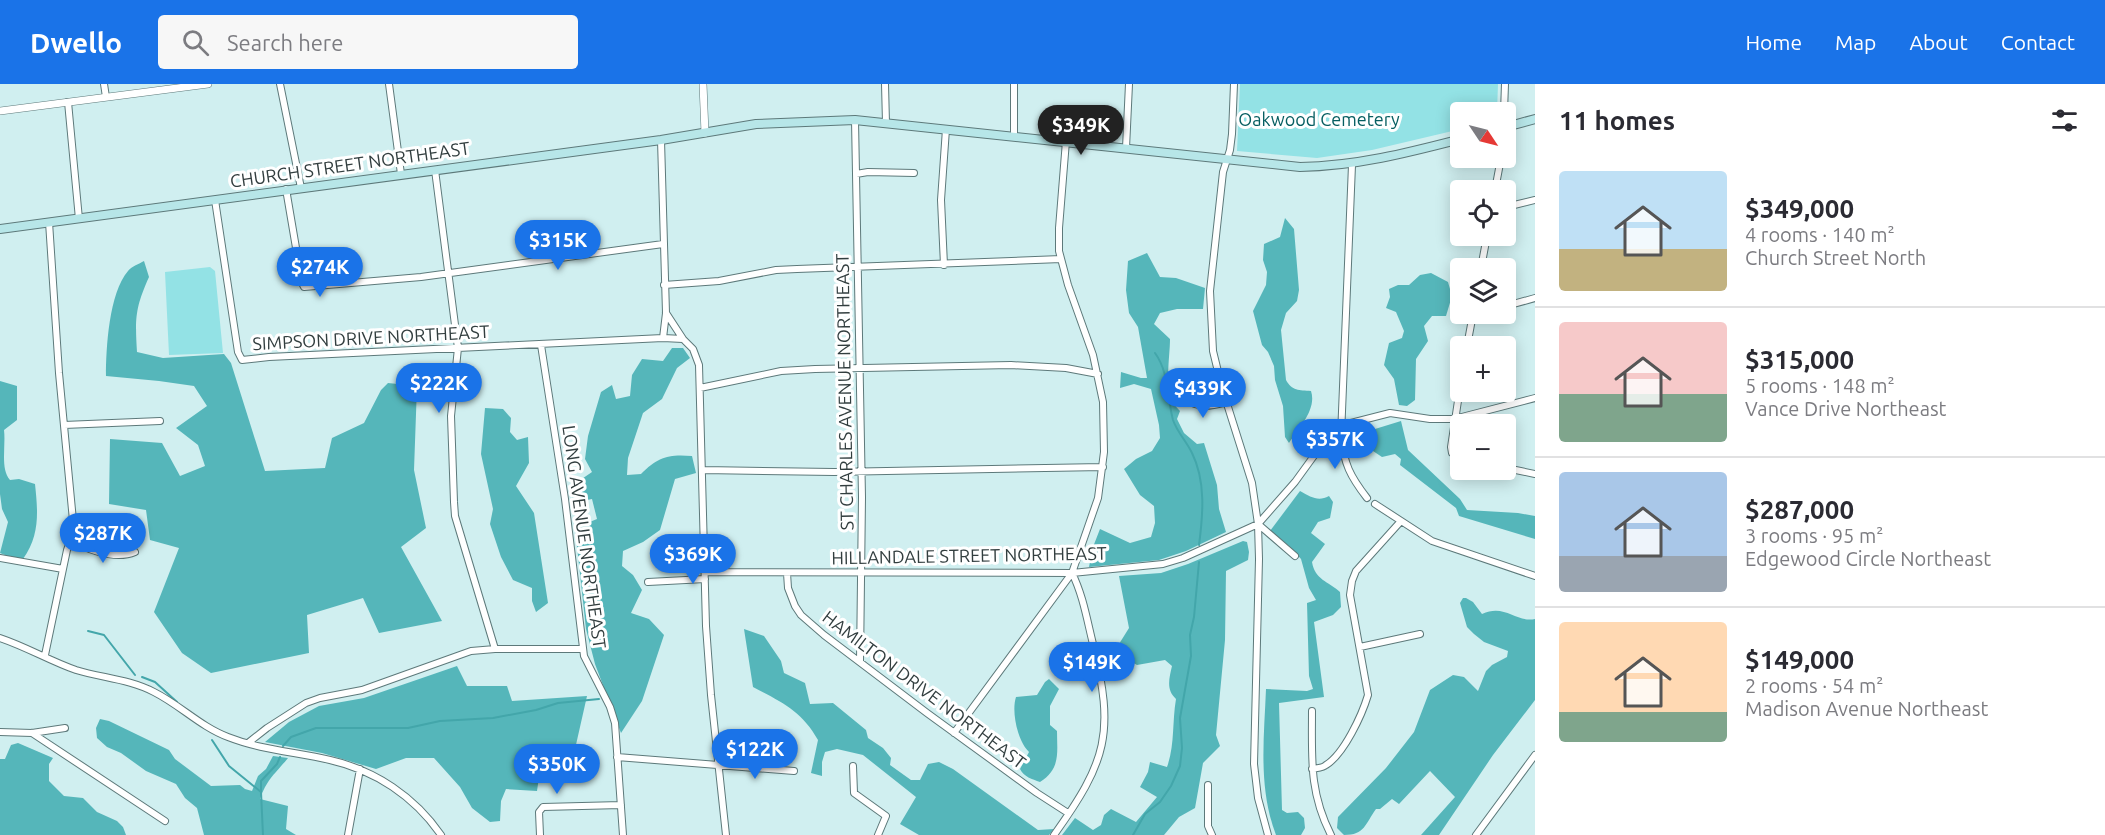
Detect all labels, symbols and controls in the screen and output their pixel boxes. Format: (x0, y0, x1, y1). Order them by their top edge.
search box (158, 15, 578, 69)
icon: search (179, 26, 212, 59)
text: Dwello (30, 27, 122, 58)
text: Search here (227, 30, 343, 55)
text: Home (1745, 30, 1802, 54)
text: Map (1835, 30, 1876, 54)
text: About (1909, 30, 1968, 54)
text: Contact (2001, 30, 2075, 54)
north arrow (1450, 102, 1516, 168)
map controls (1450, 102, 1516, 480)
icon: filters (2048, 104, 2081, 137)
pin: $349K (1039, 105, 1123, 156)
text: 11 homes (1559, 106, 1675, 135)
park label: Oakwood Cemetery (1238, 109, 1400, 129)
text: $349K (1052, 113, 1110, 136)
street label: CHURCH STREET NORTHEAST (229, 137, 471, 191)
button: locate (1450, 180, 1516, 246)
text: $349,000 (1745, 194, 1854, 223)
icon: home (1607, 195, 1679, 267)
pin: $315K (516, 220, 600, 271)
text: 4 rooms · 140 m² (1745, 223, 1895, 246)
text: $315K (529, 228, 587, 251)
text: Church Street North (1745, 246, 1926, 269)
pin: $274K (278, 247, 362, 298)
street label: ST CHARLES AVENUE NORTHEAST (832, 253, 856, 531)
text: $274K (291, 255, 349, 278)
button: layers (1450, 258, 1516, 324)
street label: SIMPSON DRIVE NORTHEAST (252, 321, 490, 353)
button: + (1450, 336, 1516, 402)
text: $315,000 (1745, 345, 1854, 374)
icon: home (1607, 346, 1679, 418)
pin: $222K (397, 363, 481, 414)
pin: $439K (1161, 368, 1245, 419)
text: $222K (410, 371, 468, 394)
text: 5 rooms · 148 m² (1745, 374, 1895, 397)
text: $439K (1174, 376, 1232, 399)
text: Vance Drive Northeast (1745, 397, 1946, 420)
button: − (1450, 414, 1516, 480)
pin: $357K (1293, 419, 1377, 470)
street label: LONG AVENUE NORTHEAST (559, 424, 611, 650)
text: $357K (1306, 427, 1364, 450)
text: $287,000 (1745, 495, 1854, 524)
icon: home (1607, 496, 1679, 568)
pin: $287K (61, 513, 145, 564)
text: $287K (74, 521, 132, 544)
text: 3 rooms · 95 m² (1745, 524, 1883, 547)
pin: $369K (651, 534, 735, 585)
text: $369K (664, 542, 722, 565)
street label: HILLANDALE STREET NORTHEAST (831, 543, 1107, 567)
text: Edgewood Circle Northeast (1745, 547, 1991, 570)
street label: HAMILTON DRIVE NORTHEAST (819, 606, 1030, 772)
pin: $149K (1050, 642, 1134, 693)
text: $149,000 (1745, 645, 1854, 674)
icon: home (1607, 646, 1679, 718)
text: $149K (1063, 650, 1121, 673)
text: 2 rooms · 54 m² (1745, 674, 1883, 697)
text: Madison Avenue Northeast (1745, 697, 1988, 720)
pin: $122K (713, 729, 797, 780)
text: $122K (726, 737, 784, 760)
pin: $350K (515, 744, 599, 795)
text: $350K (528, 752, 586, 775)

